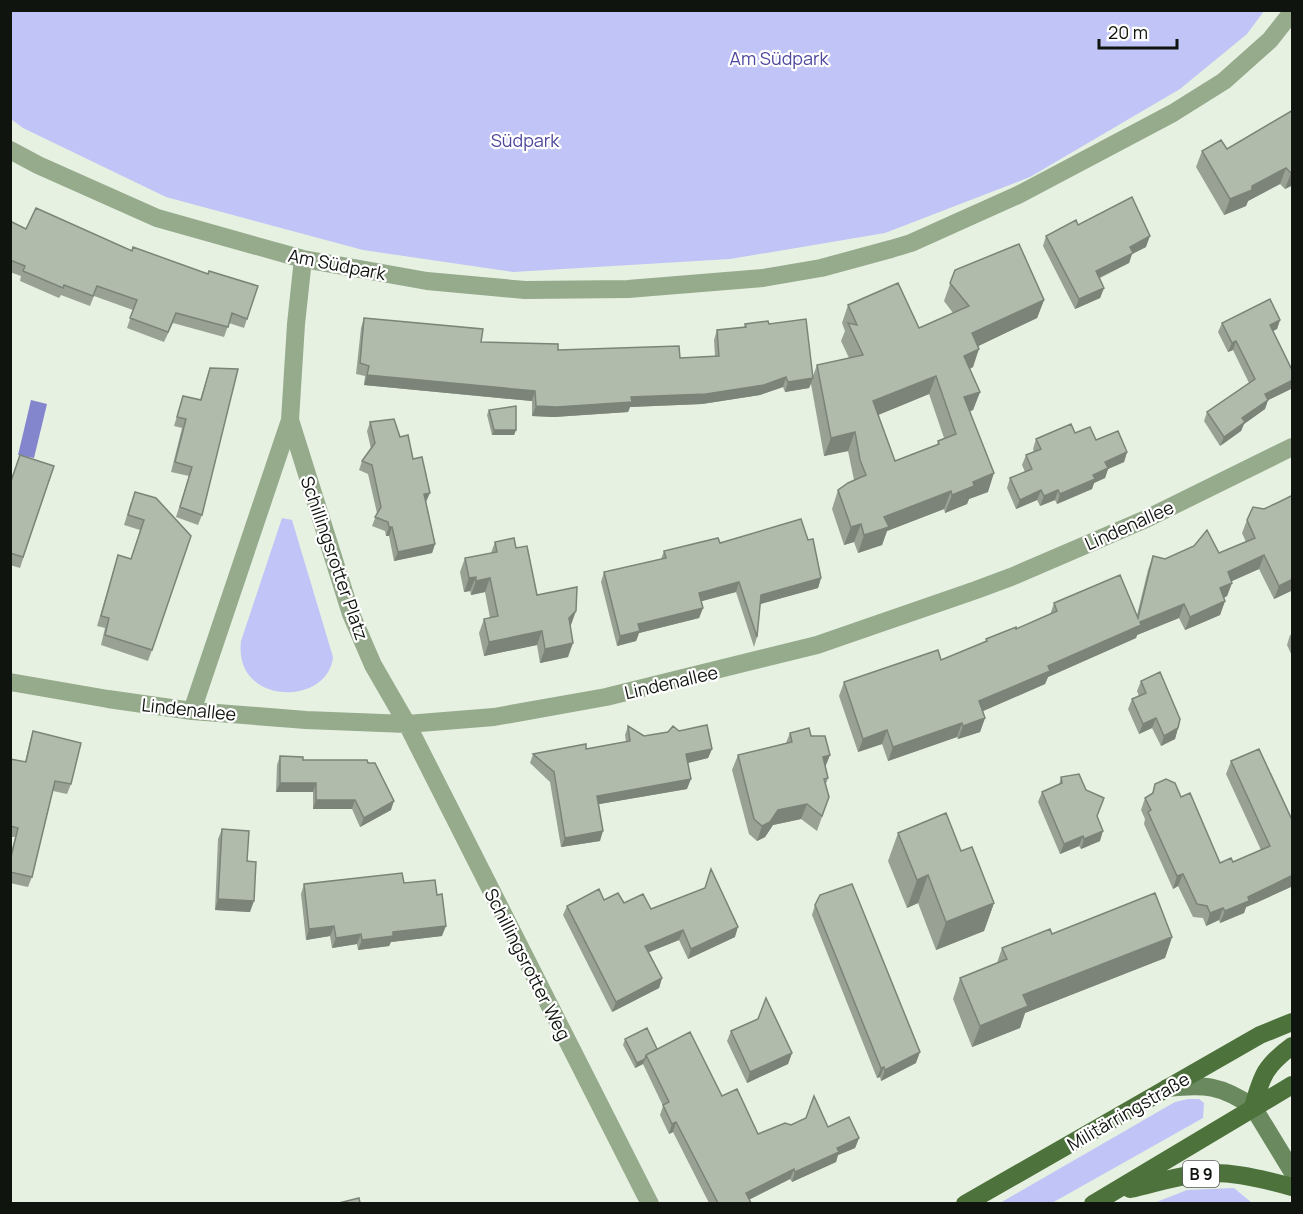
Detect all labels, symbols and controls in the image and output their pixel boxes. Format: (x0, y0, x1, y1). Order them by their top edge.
scale bar (1099, 12, 1177, 50)
text: 20 m (1108, 20, 1148, 44)
park label: Am Südpark (730, 46, 829, 70)
park label: Südpark (491, 128, 560, 152)
street label: Am Südpark (286, 243, 389, 285)
street label: Schillingsrotter Platz (296, 473, 374, 643)
street label: Lindenallee (1081, 495, 1177, 555)
street label: Lindenallee (622, 660, 720, 704)
street label: Lindenallee (140, 692, 238, 726)
street label: Schillingsrotter Weg (479, 884, 577, 1044)
street label: Militärringstraße (1062, 1066, 1194, 1156)
road number: B 9 (1183, 1161, 1219, 1187)

